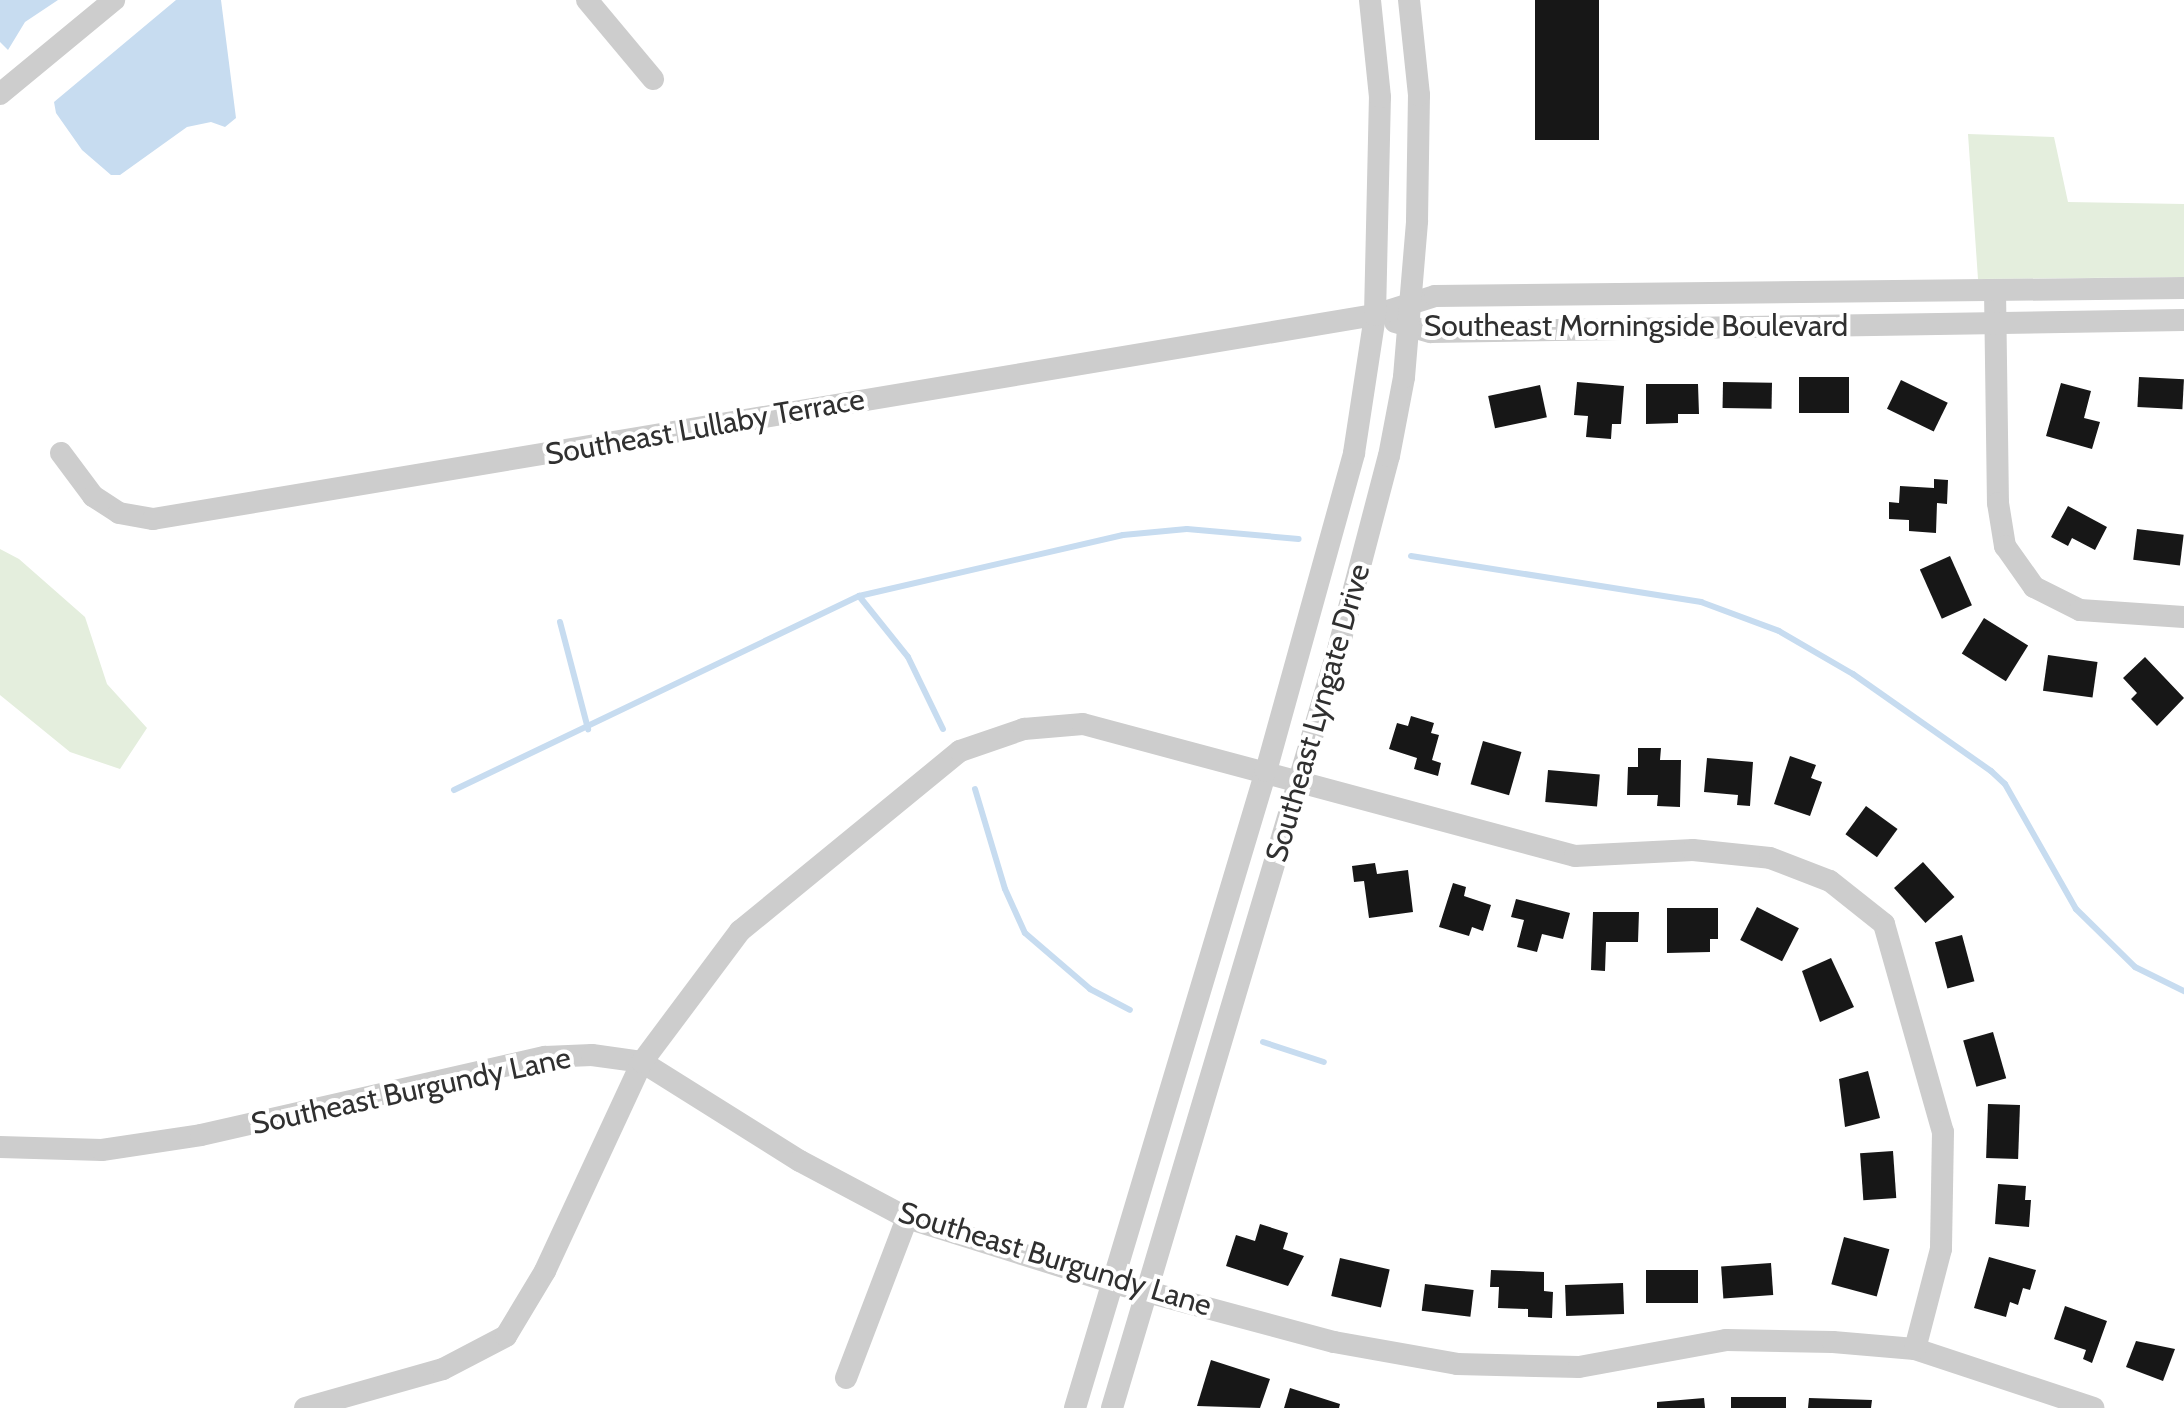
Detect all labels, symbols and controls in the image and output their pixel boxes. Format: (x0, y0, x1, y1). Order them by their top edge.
street label: Southeast Morningside Boulevard (1424, 308, 1848, 344)
street label: Southeast Lullaby Terrace (543, 381, 867, 473)
street label: Southeast Lyngate Drive (1258, 560, 1378, 866)
street label: Southeast Burgundy Lane (248, 1040, 574, 1142)
street label: Southeast Burgundy Lane (894, 1194, 1216, 1324)

